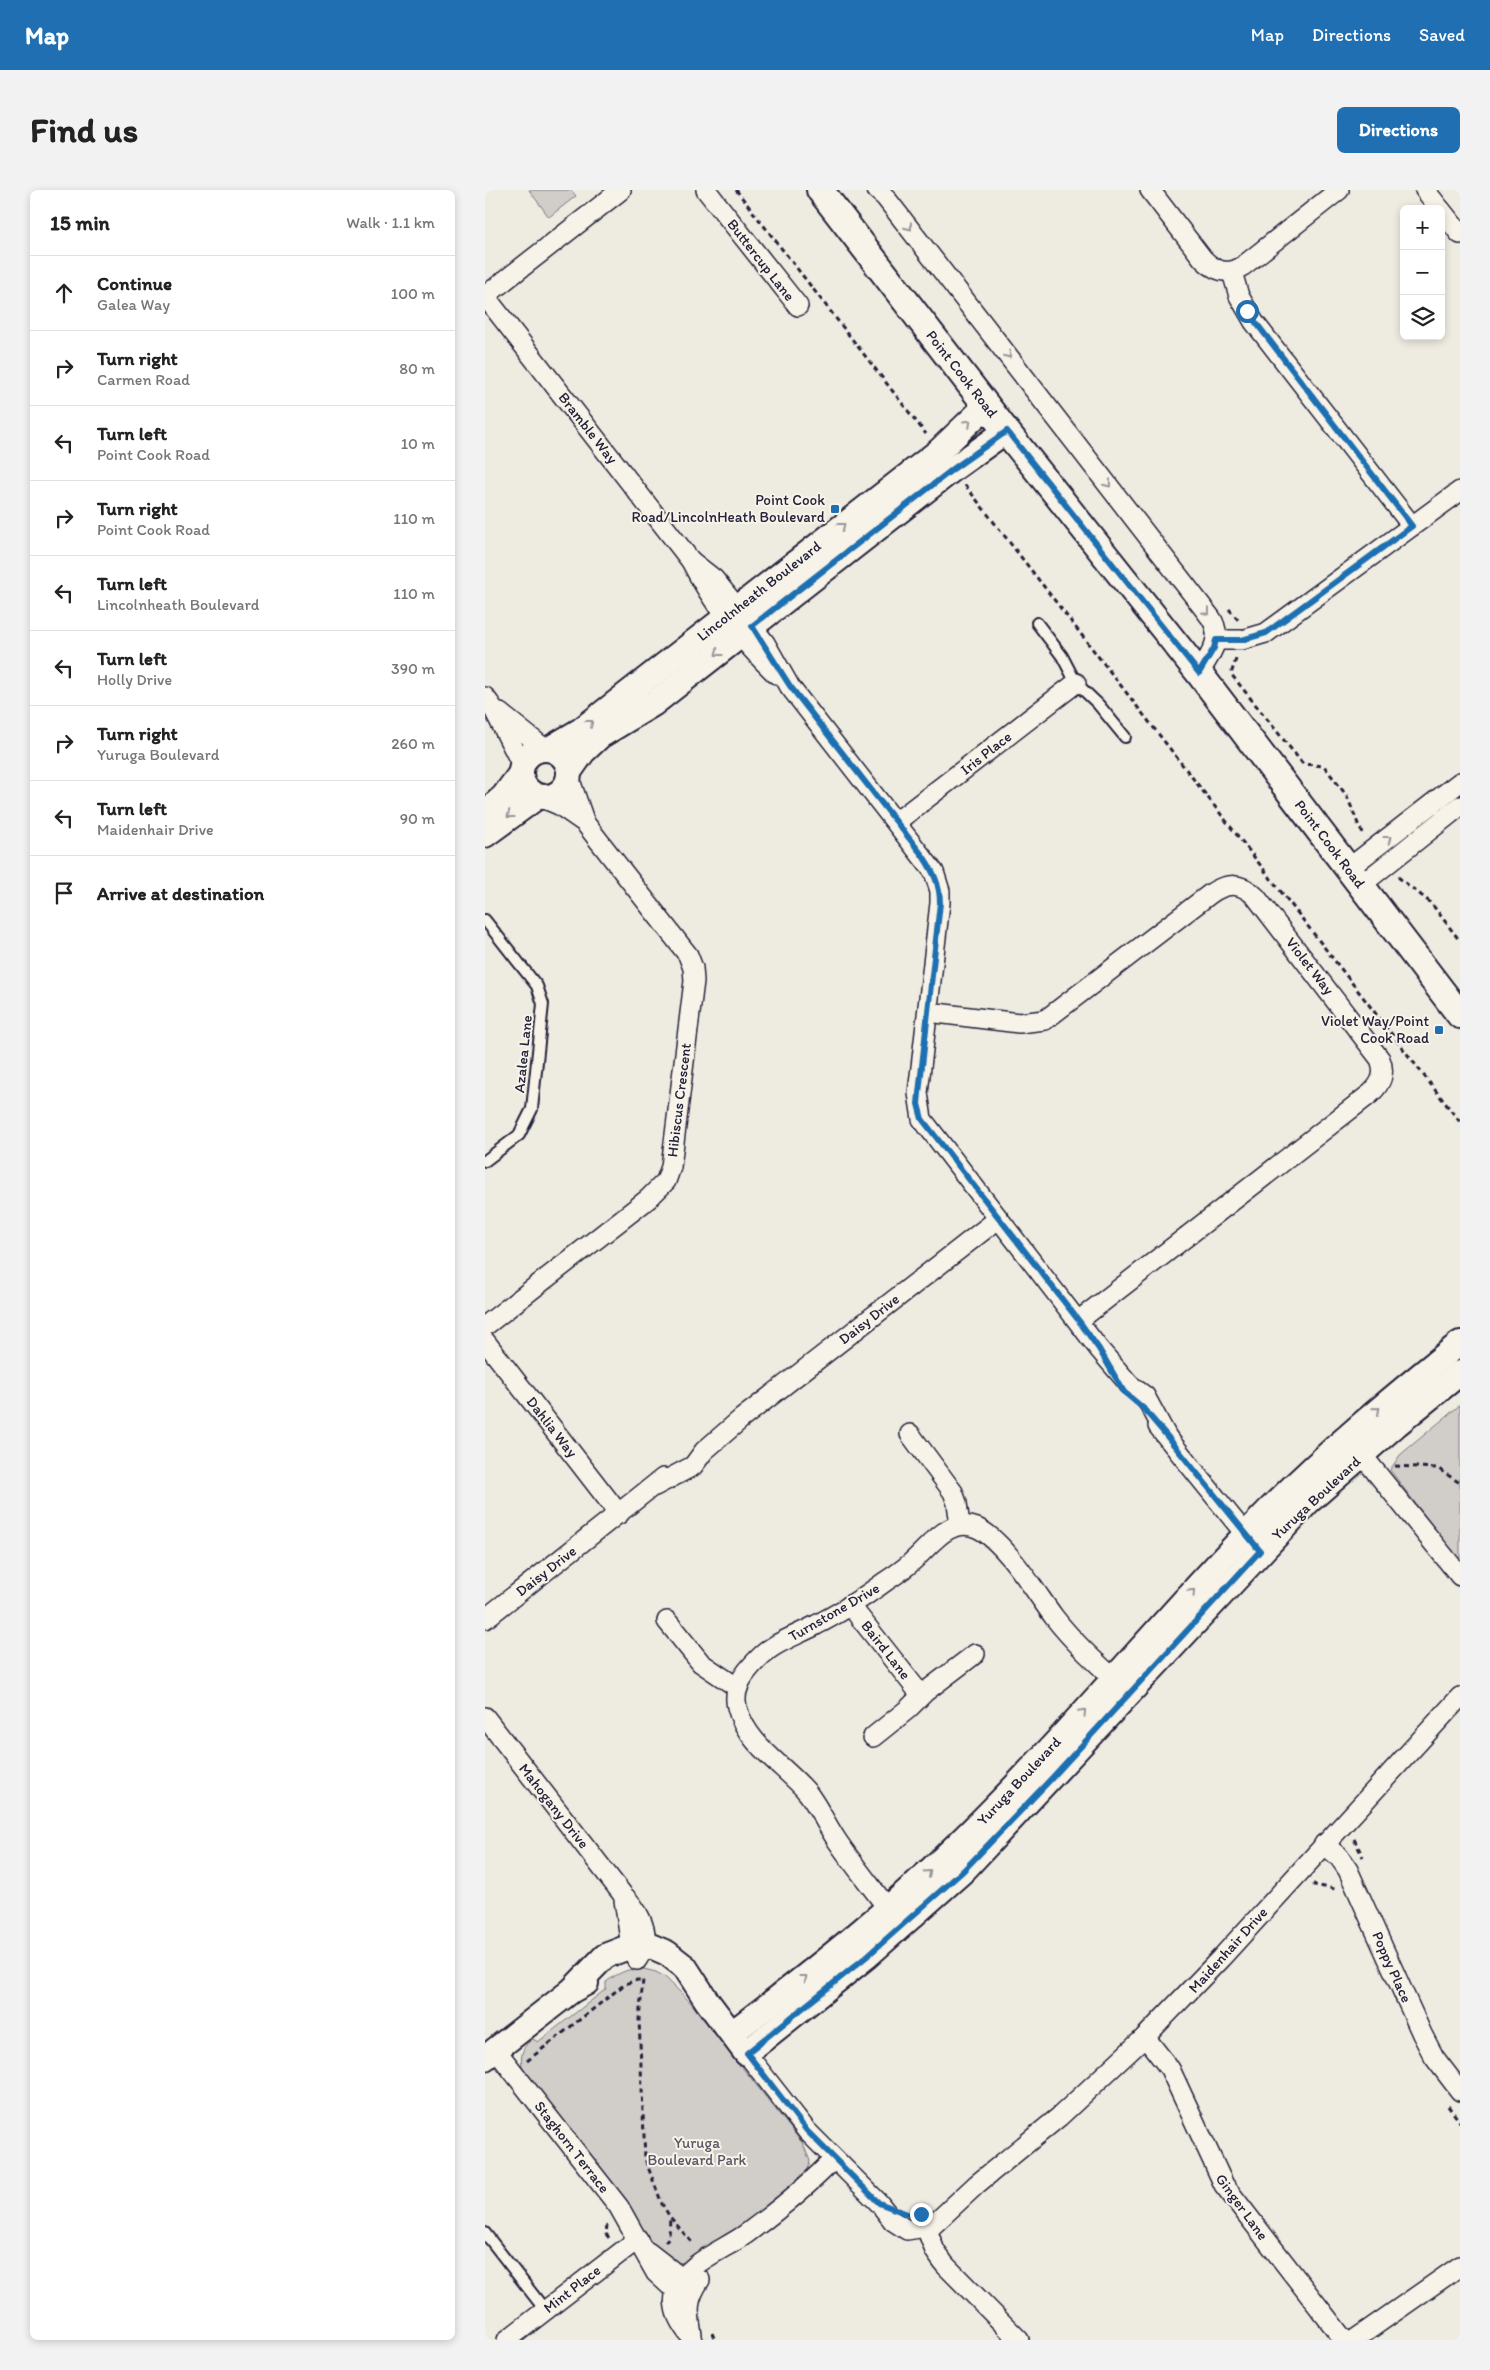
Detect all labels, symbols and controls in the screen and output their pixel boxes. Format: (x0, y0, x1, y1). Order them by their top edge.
text: Map (25, 21, 69, 50)
text: Map (1251, 24, 1284, 46)
text: Directions (1312, 24, 1391, 46)
text: Saved (1419, 24, 1465, 46)
button: Directions (1337, 107, 1460, 153)
text: Find us (30, 109, 138, 151)
map controls (1400, 205, 1445, 340)
button: + (1400, 205, 1445, 250)
text: 15 min (50, 210, 110, 235)
text: Walk · 1.1 km (346, 213, 435, 232)
street label: Buttercup Lane (723, 215, 799, 305)
one-way arrow (903, 221, 912, 230)
button: − (1400, 250, 1445, 295)
text: Continue (97, 272, 172, 295)
icon: ahead (50, 279, 78, 307)
text: 100 m (391, 284, 435, 303)
text: Galea Way (97, 295, 170, 314)
button: layers (1400, 295, 1445, 340)
route start (1236, 300, 1259, 323)
street label: Point Cook Road (922, 327, 1002, 422)
text: Turn right (97, 347, 178, 370)
one-way arrow (1002, 349, 1011, 359)
icon: right (50, 354, 78, 382)
text: 80 m (399, 359, 435, 378)
text: Carmen Road (97, 370, 190, 389)
street label: Bramble Way (555, 389, 621, 467)
one-way arrow (962, 420, 971, 429)
text: Turn left (97, 422, 167, 445)
icon: left (50, 429, 78, 457)
text: 10 m (401, 434, 435, 453)
text: Point Cook Road (97, 445, 210, 464)
one-way arrow (1102, 478, 1111, 487)
place label: Point Cook Road/LincolnHeath Boulevard (632, 491, 826, 526)
text: Turn right (97, 497, 178, 520)
marker: Point Cook Road/LincolnHeath Boulevard (829, 503, 841, 515)
icon: right (50, 504, 78, 532)
text: 110 m (393, 509, 435, 528)
text: Point Cook Road (97, 520, 210, 539)
one-way arrow (837, 523, 846, 532)
street label: Lincolnheath Boulevard (693, 537, 825, 645)
text: Turn left (97, 572, 167, 595)
icon: left (50, 579, 78, 607)
text: 110 m (393, 584, 435, 603)
text: Lincolnheath Boulevard (97, 595, 259, 614)
one-way arrow (1201, 606, 1209, 615)
text: Turn left (97, 647, 167, 670)
one-way arrow (715, 647, 724, 655)
icon: left (50, 654, 78, 682)
text: 390 m (391, 659, 435, 678)
text: Holly Drive (97, 670, 172, 689)
one-way arrow (584, 721, 593, 729)
text: Turn right (97, 722, 178, 745)
street label: Iris Place (957, 727, 1015, 779)
icon: right (50, 729, 78, 757)
text: 260 m (391, 734, 435, 753)
text: Yuruga Boulevard (97, 745, 219, 764)
street label: Point Cook Road (1291, 796, 1370, 892)
text: Turn left (97, 797, 167, 820)
icon: left (50, 804, 78, 832)
text: 90 m (400, 809, 435, 828)
one-way arrow (506, 809, 516, 818)
text: Maidenhair Drive (97, 820, 214, 839)
one-way arrow (1382, 837, 1391, 845)
icon: arrive (50, 879, 78, 907)
text: Arrive at destination (97, 882, 264, 905)
street label: Violet Way (1282, 934, 1338, 998)
place label: Violet Way/Point Cook Road (1321, 1012, 1429, 1047)
street label: Azalea Lane (510, 1014, 536, 1094)
marker: Violet Way/Point Cook Road (1433, 1024, 1445, 1036)
street label: Hibiscus Crescent (663, 1041, 695, 1158)
street label: Daisy Drive (835, 1290, 903, 1348)
street label: Dahlia Way (523, 1393, 581, 1461)
one-way arrow (1371, 1408, 1380, 1416)
street label: Yuruga Boulevard (1268, 1452, 1364, 1544)
street label: Daisy Drive (512, 1542, 580, 1600)
street label: Turnstone Drive (785, 1579, 883, 1645)
one-way arrow (1186, 1589, 1195, 1598)
street label: Baird Lane (857, 1617, 915, 1683)
one-way arrow (1077, 1709, 1086, 1718)
street label: Yuruga Boulevard (973, 1733, 1065, 1829)
street label: Mahogany Drive (515, 1760, 593, 1852)
one-way arrow (922, 1870, 931, 1879)
street label: Maidenhair Drive (1185, 1903, 1271, 1997)
street label: Poppy Place (1368, 1929, 1416, 2005)
one-way arrow (798, 1975, 807, 1983)
street label: Staghorn Terrace (531, 2097, 613, 2197)
park label: Yuruga Boulevard Park (648, 2134, 747, 2169)
street label: Ginger Lane (1212, 2170, 1272, 2244)
route end (910, 2203, 933, 2226)
street label: Mint Place (540, 2261, 604, 2317)

